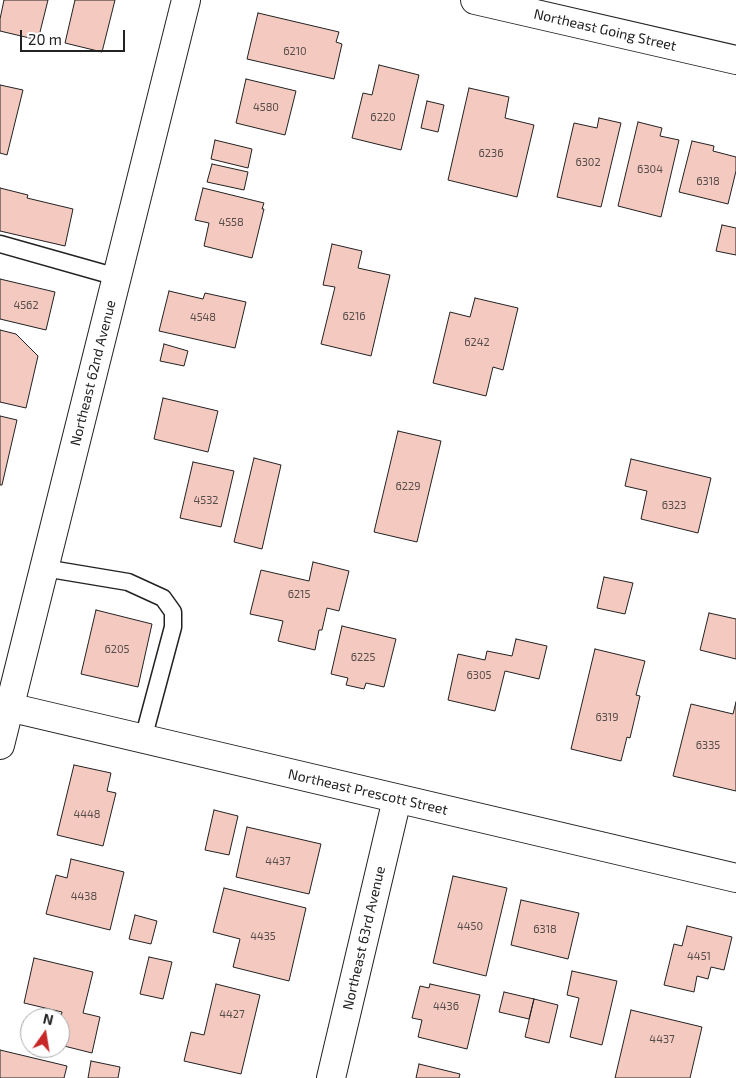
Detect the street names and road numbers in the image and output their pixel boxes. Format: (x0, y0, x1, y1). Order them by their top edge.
street label: Northeast Going Street (532, 5, 678, 55)
street label: Northeast 62nd Avenue (67, 298, 119, 448)
street label: Northeast Prescott Street (287, 765, 449, 819)
street label: Northeast 63rd Avenue (339, 864, 389, 1012)

